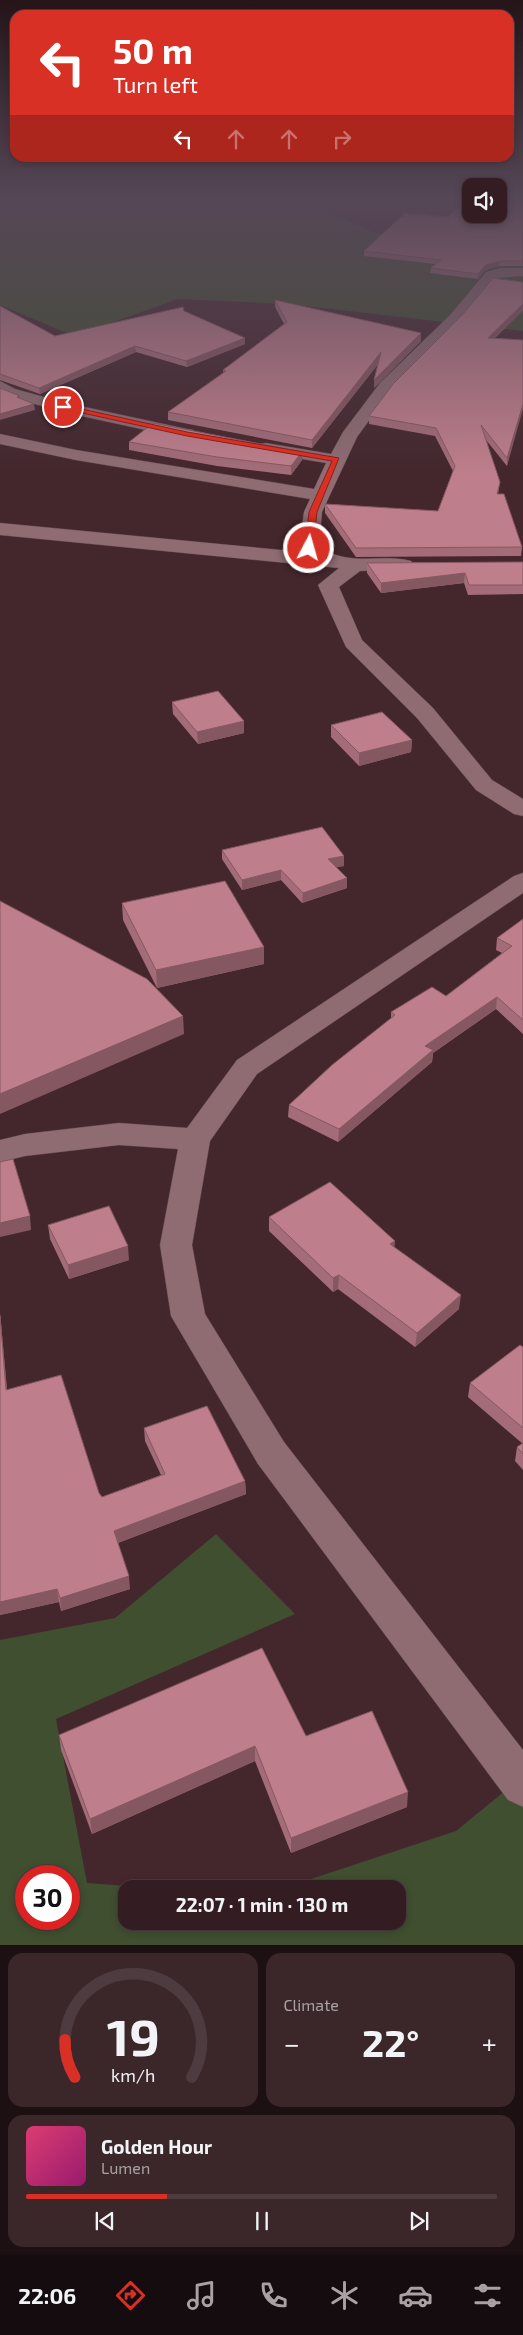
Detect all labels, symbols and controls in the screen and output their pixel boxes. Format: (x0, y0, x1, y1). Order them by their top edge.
text: 50 m (113, 29, 193, 71)
icon: left (30, 30, 95, 95)
text: Turn left (113, 71, 198, 97)
icon: left (169, 125, 197, 153)
icon: ahead (222, 125, 250, 153)
icon: ahead (275, 125, 303, 153)
icon: right (328, 125, 356, 153)
map controls (462, 178, 507, 223)
button: sound (462, 178, 507, 223)
pin (42, 386, 84, 428)
icon: arrive (49, 393, 77, 421)
position arrow (282, 521, 334, 573)
speed limit sign: 30 (15, 1865, 80, 1930)
text: 22:07 · 1 min · 130 m (176, 1893, 348, 1916)
text: Climate (284, 1995, 339, 2014)
text: 19 (106, 2004, 159, 2066)
text: 22° (362, 2019, 419, 2065)
text: − (284, 2026, 300, 2060)
text: + (482, 2026, 497, 2060)
text: km/h (111, 2064, 155, 2086)
text: Golden Hour (101, 2135, 212, 2158)
text: Lumen (101, 2158, 150, 2177)
icon: previous (91, 2207, 119, 2235)
icon: pause (248, 2207, 276, 2235)
icon: next (405, 2207, 433, 2235)
icon: directions (113, 2278, 148, 2313)
icon: music (184, 2278, 219, 2313)
icon: phone (256, 2278, 291, 2313)
icon: climate (327, 2278, 362, 2313)
icon: car (398, 2278, 433, 2313)
icon: filters (470, 2278, 505, 2313)
text: 22:06 (18, 2282, 76, 2308)

